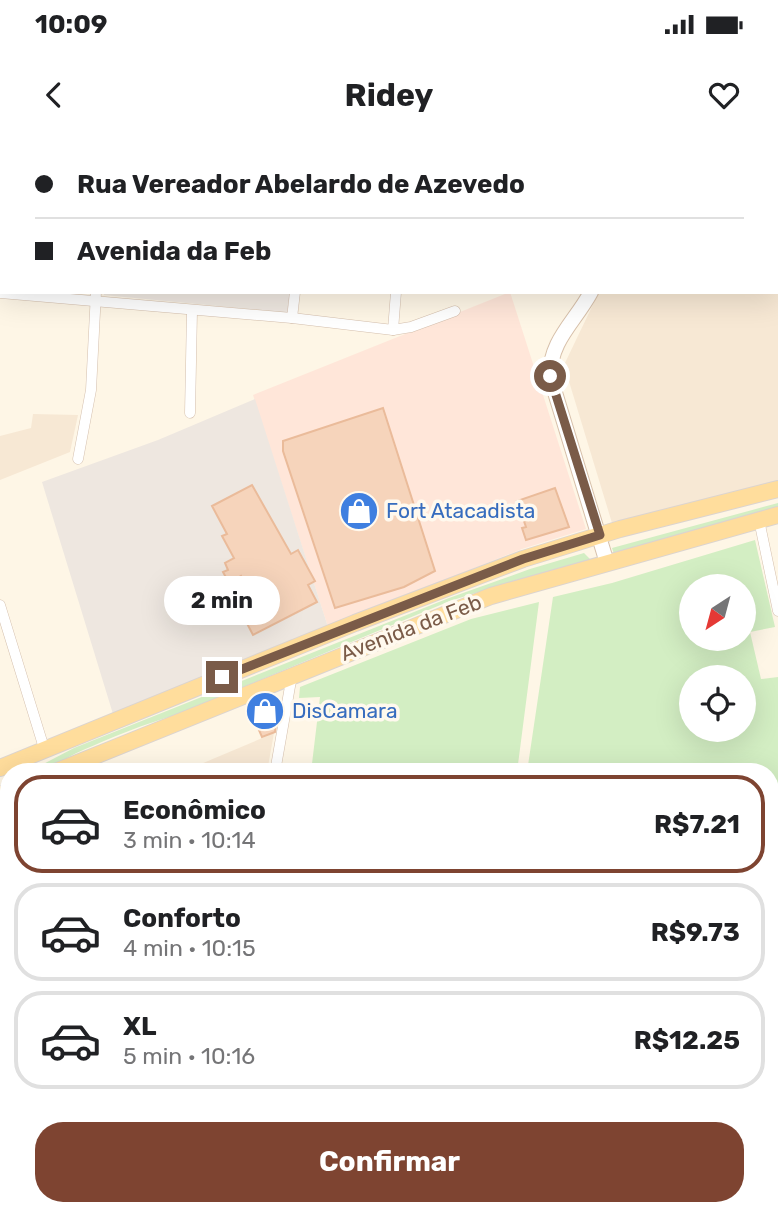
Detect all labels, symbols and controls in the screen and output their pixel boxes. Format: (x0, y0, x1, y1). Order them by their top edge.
text: 10:09 (35, 9, 108, 40)
icon: back (35, 76, 73, 114)
text: Ridey (345, 76, 433, 114)
icon: heart (705, 76, 743, 114)
text: Rua Vereador Abelardo de Azevedo (77, 169, 525, 200)
text: Avenida da Feb (77, 236, 271, 267)
route start (534, 360, 566, 392)
shop icon: Fort Atacadista (338, 490, 380, 532)
place label: Fort Atacadista (386, 498, 535, 523)
north arrow (679, 574, 756, 651)
map controls (679, 574, 756, 742)
callout: 2 min (164, 575, 280, 624)
text: 2 min (191, 586, 253, 614)
street label: Avenida da Feb (337, 589, 485, 666)
route end (206, 661, 238, 693)
button: locate (679, 665, 756, 742)
shop icon: DisCamara (244, 690, 286, 732)
place label: DisCamara (292, 698, 398, 723)
icon: car (39, 793, 102, 856)
text: Econômico (123, 795, 266, 826)
text: R$7.21 (654, 809, 740, 840)
text: 3 min · 10:14 (123, 826, 256, 854)
icon: car (39, 901, 102, 964)
text: Conforto (123, 903, 241, 934)
text: R$9.73 (651, 917, 740, 948)
text: 4 min · 10:15 (123, 934, 256, 962)
icon: car (39, 1009, 102, 1072)
text: XL (123, 1011, 156, 1042)
text: R$12.25 (634, 1025, 740, 1056)
text: 5 min · 10:16 (123, 1042, 255, 1070)
button: Confirmar (35, 1122, 744, 1202)

